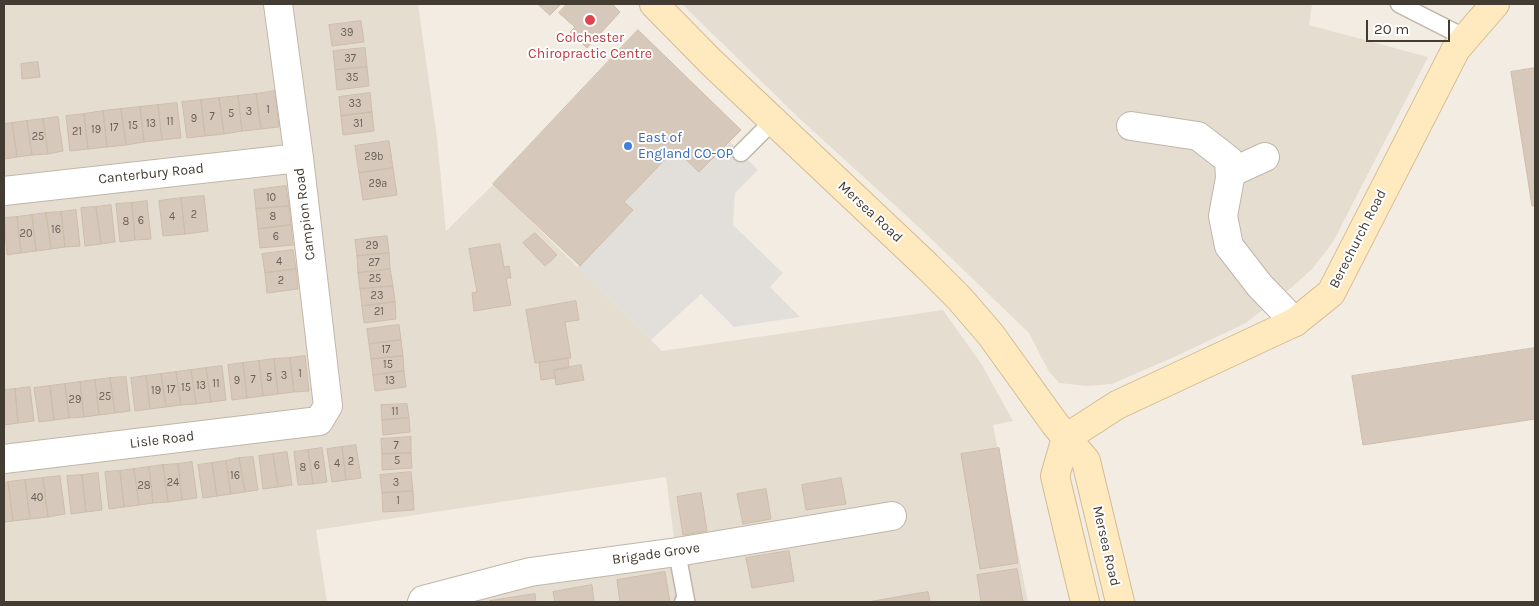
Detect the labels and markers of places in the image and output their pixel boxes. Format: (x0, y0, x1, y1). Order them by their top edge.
marker: Colchester Chiropractic Centre (583, 13, 597, 27)
place label: Colchester Chiropractic Centre (528, 30, 652, 62)
place label: East of England CO-OP (638, 130, 733, 162)
marker: East of England CO-OP (622, 140, 634, 152)

